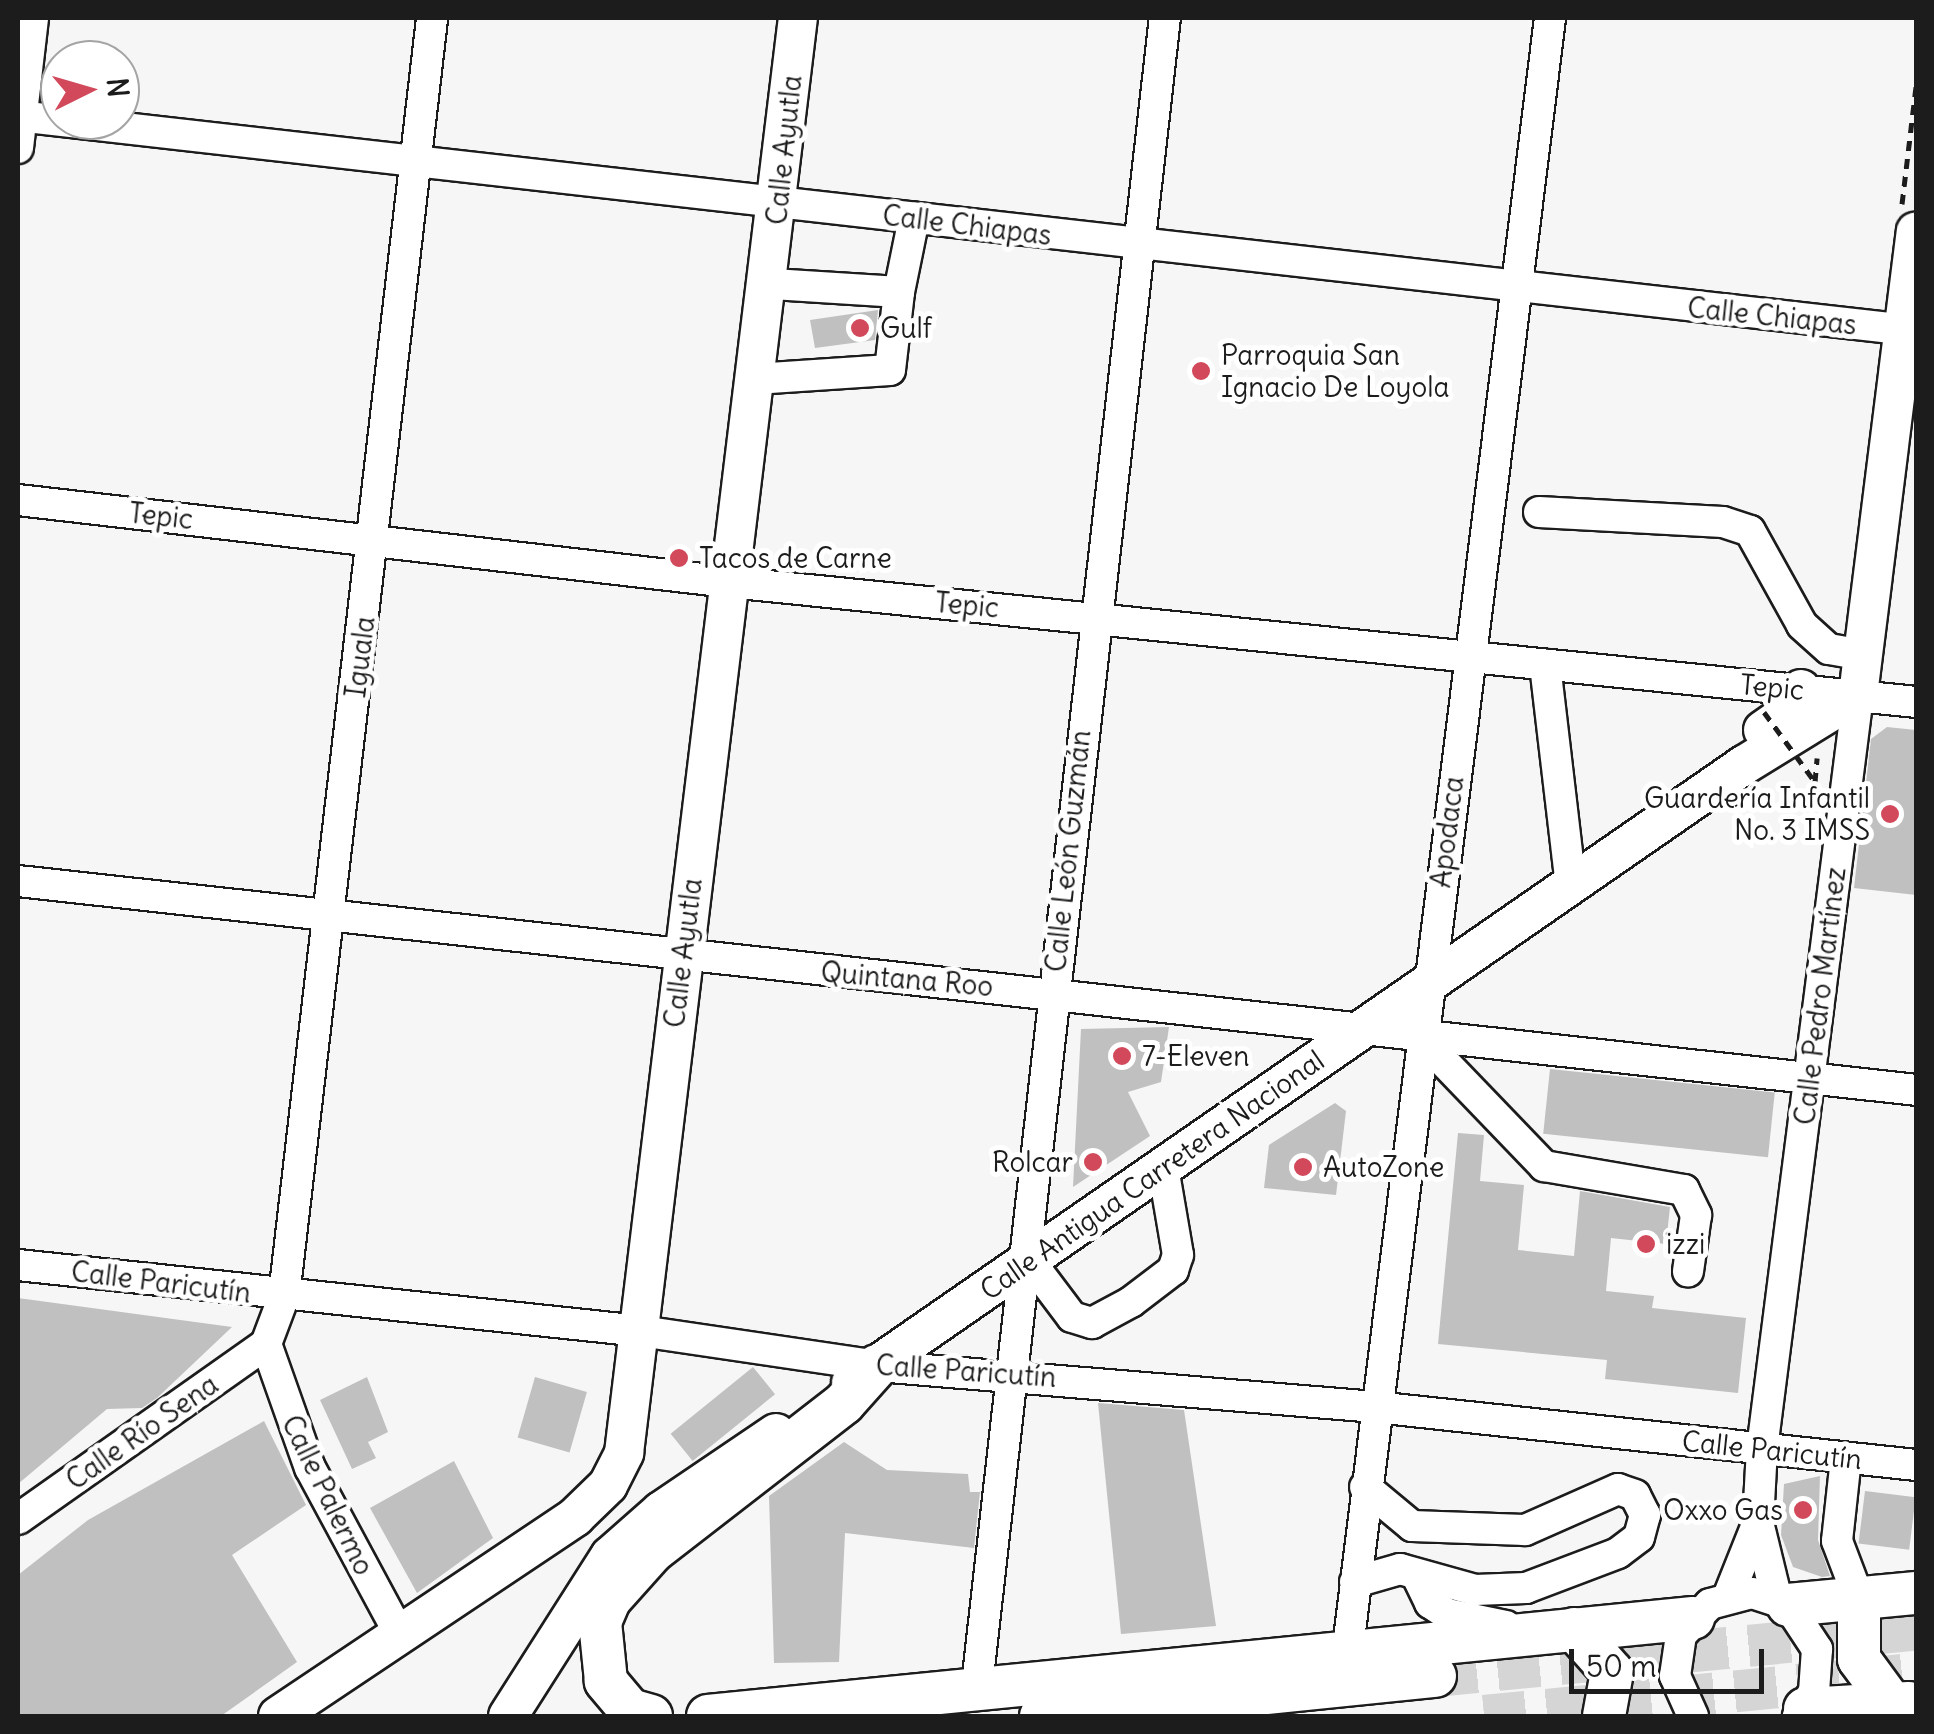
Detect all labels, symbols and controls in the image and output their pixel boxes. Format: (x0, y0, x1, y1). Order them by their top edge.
north arrow (40, 40, 140, 140)
street label: Calle Ayutla (759, 73, 809, 227)
text: N (99, 76, 137, 99)
street label: Calle Chiapas (881, 198, 1053, 252)
street label: Calle Chiapas (1686, 290, 1858, 342)
place label: Gulf (880, 311, 932, 345)
marker: Gulf (849, 317, 871, 339)
place label: Parroquia San Ignacio De Loyola (1221, 338, 1449, 404)
marker: Parroquia San Ignacio De Loyola (1190, 360, 1212, 382)
street label: Tepic (127, 496, 195, 536)
place label: Tacos de Carne (699, 541, 892, 575)
marker: Tacos de Carne (668, 547, 690, 569)
street label: Tepic (934, 585, 1000, 625)
street label: Iguala (338, 614, 382, 700)
street label: Tepic (1739, 667, 1805, 707)
street label: Calle León Guzmán (1039, 728, 1097, 974)
street label: Apodaca (1424, 774, 1470, 890)
place label: Guardería Infantil No. 3 IMSS (1644, 781, 1870, 847)
marker: Guardería Infantil No. 3 IMSS (1879, 803, 1901, 825)
street label: Calle Pedro Martínez (1788, 865, 1852, 1127)
street label: Calle Ayutla (657, 876, 709, 1030)
street label: Quintana Roo (819, 955, 995, 1003)
place label: 7-Eleven (1142, 1039, 1249, 1073)
street label: Calle Antigua Carretera Nacional (974, 1043, 1330, 1307)
marker: 7-Eleven (1111, 1045, 1133, 1067)
place label: Rolcar (992, 1145, 1073, 1179)
place label: AutoZone (1323, 1150, 1444, 1184)
marker: Rolcar (1082, 1151, 1104, 1173)
marker: AutoZone (1292, 1156, 1314, 1178)
place label: izzi (1666, 1227, 1705, 1261)
marker: izzi (1635, 1233, 1657, 1255)
street label: Calle Paricutín (69, 1254, 253, 1310)
street label: Calle Paricutín (875, 1348, 1057, 1394)
street label: Calle Río Sena (60, 1367, 224, 1497)
street label: Calle Palermo (275, 1410, 381, 1580)
street label: Calle Paricutín (1680, 1424, 1864, 1476)
place label: Oxxo Gas (1663, 1493, 1783, 1527)
marker: Oxxo Gas (1792, 1499, 1814, 1521)
scale bar (1574, 1629, 1769, 1691)
text: 50 m (1586, 1647, 1656, 1685)

